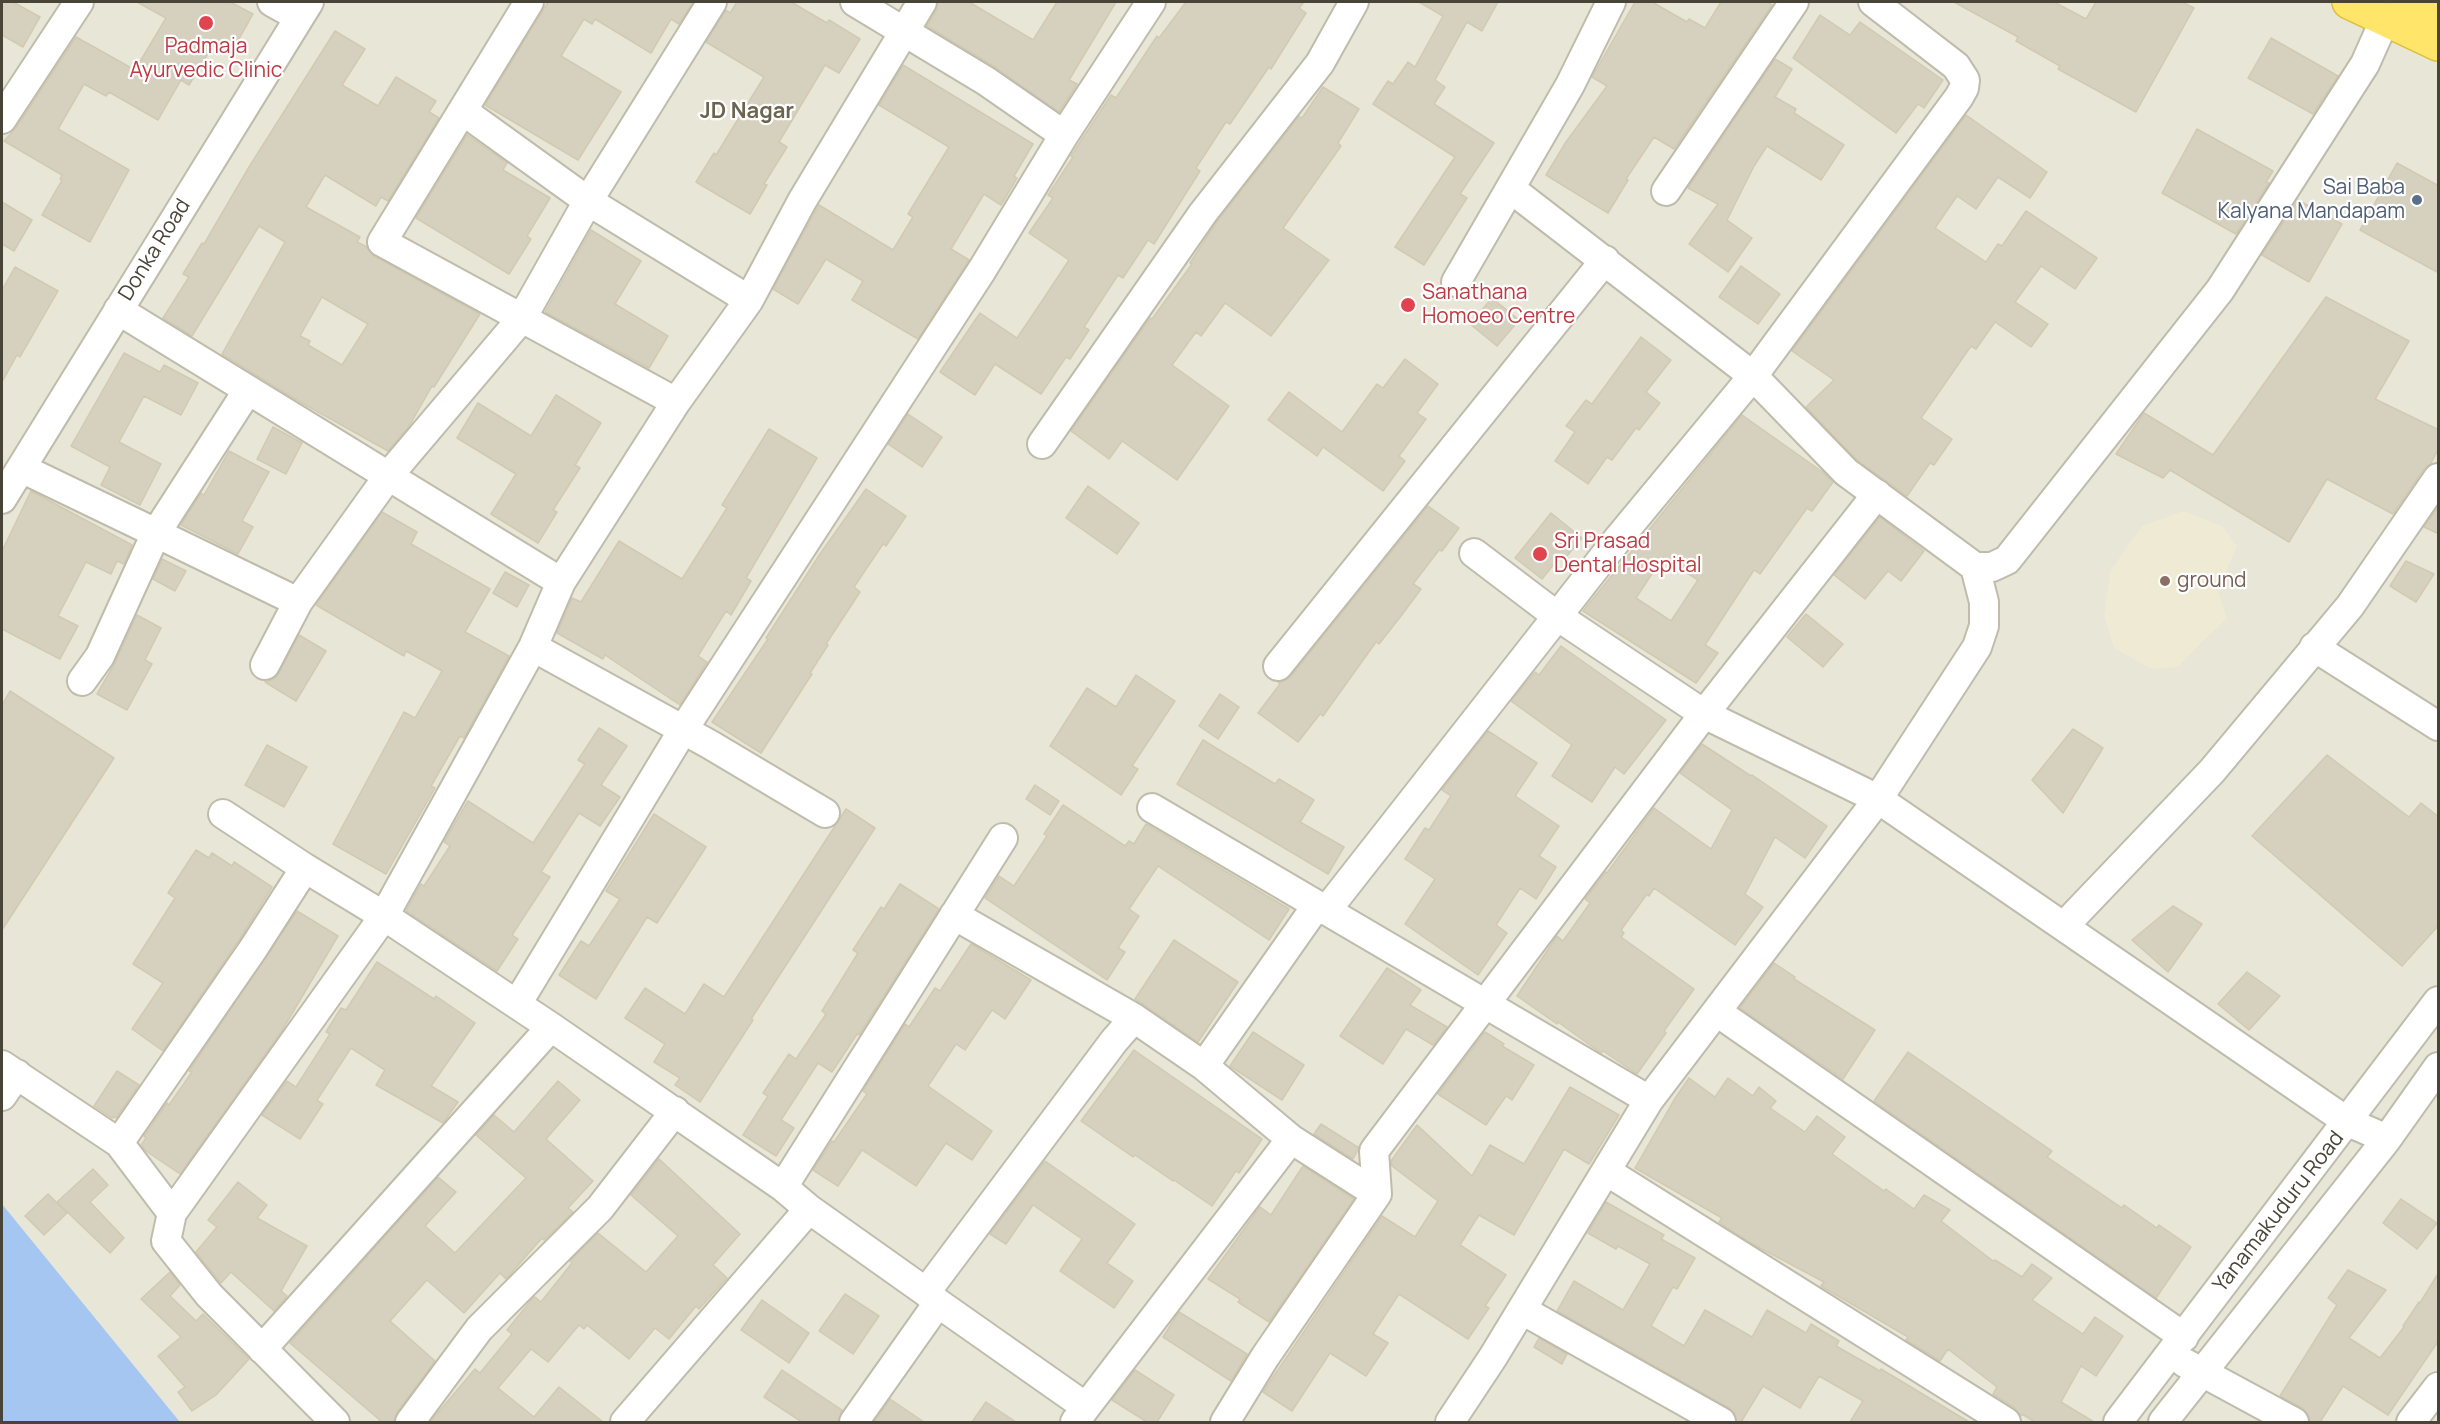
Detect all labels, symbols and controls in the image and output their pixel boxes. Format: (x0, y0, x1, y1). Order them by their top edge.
marker: Padmaja Ayurvedic Clinic (197, 14, 215, 32)
place label: Padmaja Ayurvedic Clinic (130, 34, 282, 84)
district label: JD Nagar (700, 99, 794, 125)
place label: Sai Baba Kalyana Mandapam (2218, 175, 2405, 225)
marker: Sai Baba Kalyana Mandapam (2410, 193, 2424, 207)
street label: Donka Road (114, 195, 196, 305)
place label: Sanathana Homoeo Centre (1422, 280, 1575, 330)
marker: Sanathana Homoeo Centre (1399, 296, 1417, 314)
place label: Sri Prasad Dental Hospital (1554, 529, 1702, 579)
marker: Sri Prasad Dental Hospital (1531, 545, 1549, 563)
place label: ground (2177, 568, 2247, 594)
marker: ground (2158, 574, 2172, 588)
street label: Yanamakuduru Road (2208, 1127, 2350, 1297)

